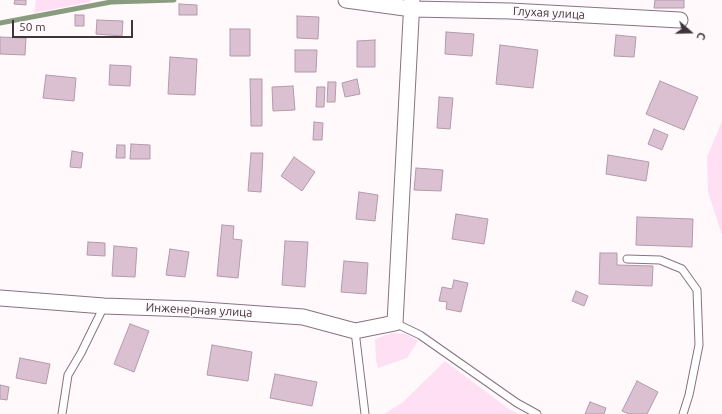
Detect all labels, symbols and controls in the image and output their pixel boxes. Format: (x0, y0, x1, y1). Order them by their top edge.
street label: Глухая улица (513, 4, 585, 22)
scale bar (14, 12, 135, 38)
north arrow (670, 12, 710, 52)
text: 50 m (19, 20, 46, 33)
text: С (694, 31, 708, 41)
street label: Инженерная улица (145, 300, 253, 320)

